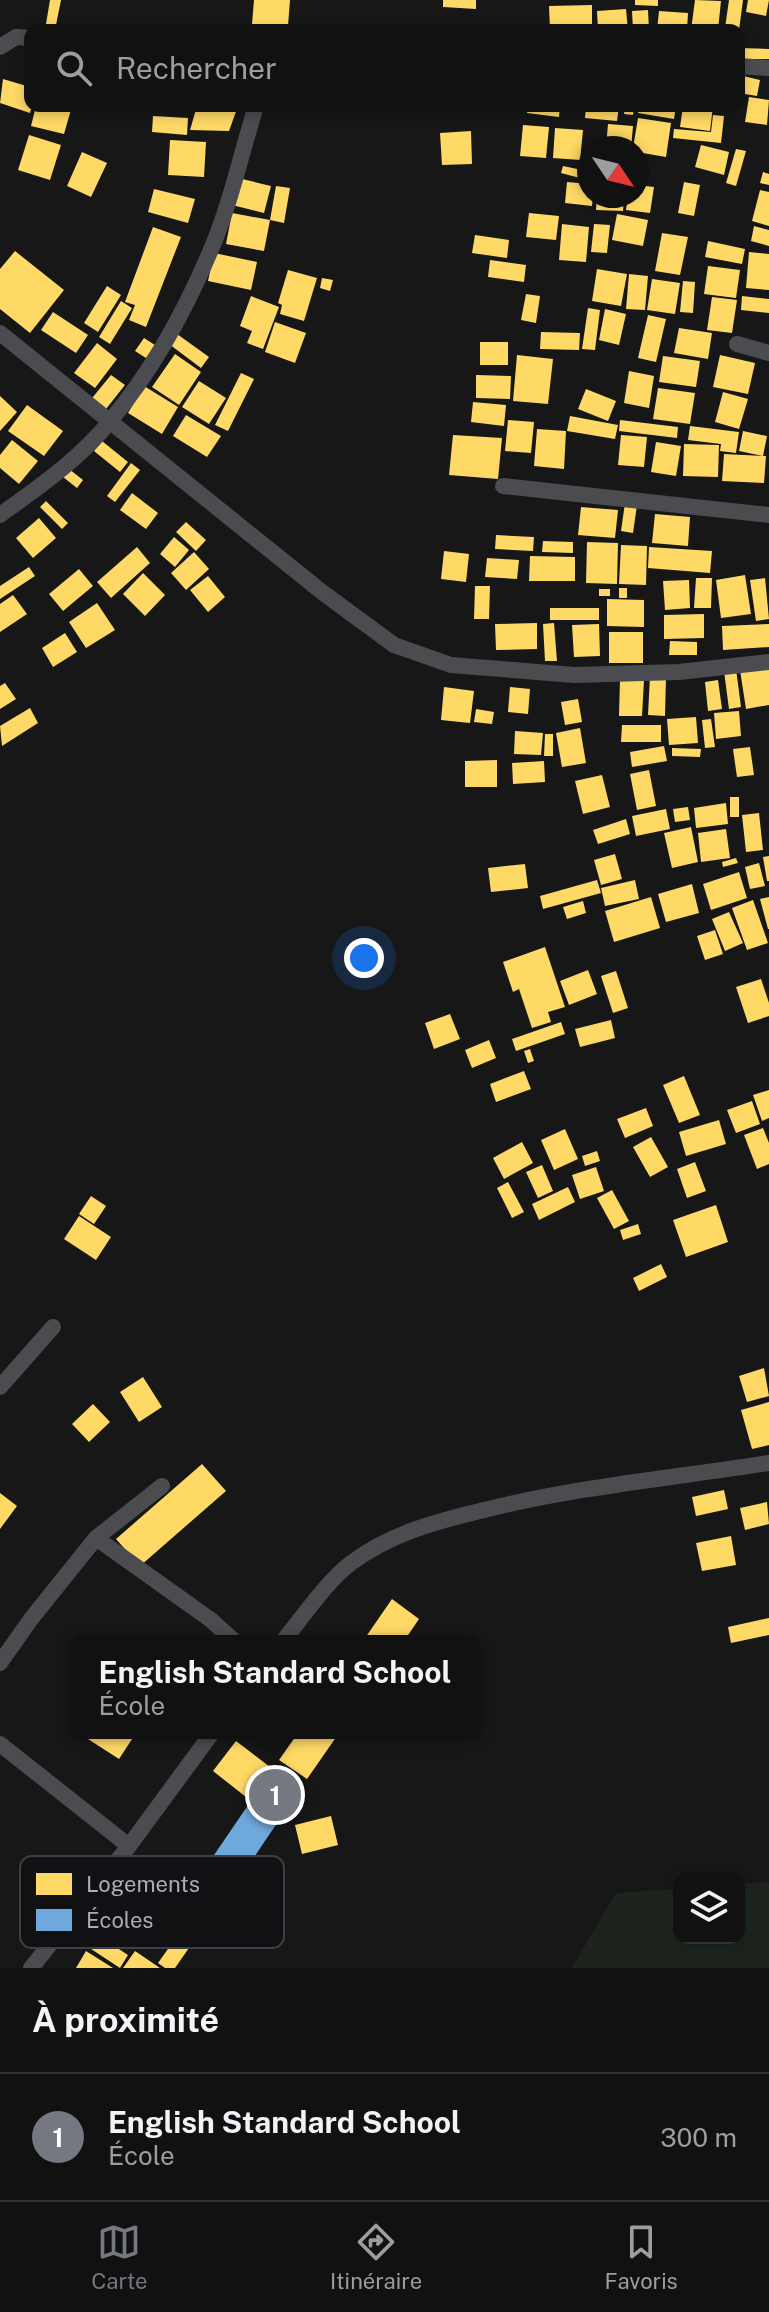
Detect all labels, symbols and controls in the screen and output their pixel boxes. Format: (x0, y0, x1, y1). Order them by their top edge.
search box (24, 24, 745, 112)
icon: search (52, 46, 96, 90)
text: Rechercher (116, 50, 277, 86)
north arrow (577, 136, 649, 208)
your location (344, 938, 384, 978)
popup (69, 1635, 481, 1739)
text: English Standard School (99, 1654, 451, 1690)
text: École (99, 1690, 165, 1721)
pin: 1 (249, 1765, 301, 1825)
legend (20, 1856, 284, 1948)
text: Logements (86, 1871, 200, 1897)
map controls (673, 1872, 745, 1944)
button: layers (673, 1872, 745, 1944)
text: Écoles (86, 1907, 153, 1933)
text: À proximité (32, 2000, 219, 2040)
text: English Standard School (108, 2104, 461, 2140)
text: 1 (52, 2122, 64, 2153)
text: 300 m (660, 2122, 737, 2153)
text: École (108, 2140, 175, 2171)
tab: Carte (91, 2220, 147, 2294)
tab: Itinéraire (330, 2220, 422, 2294)
tab: Favoris (605, 2220, 678, 2294)

